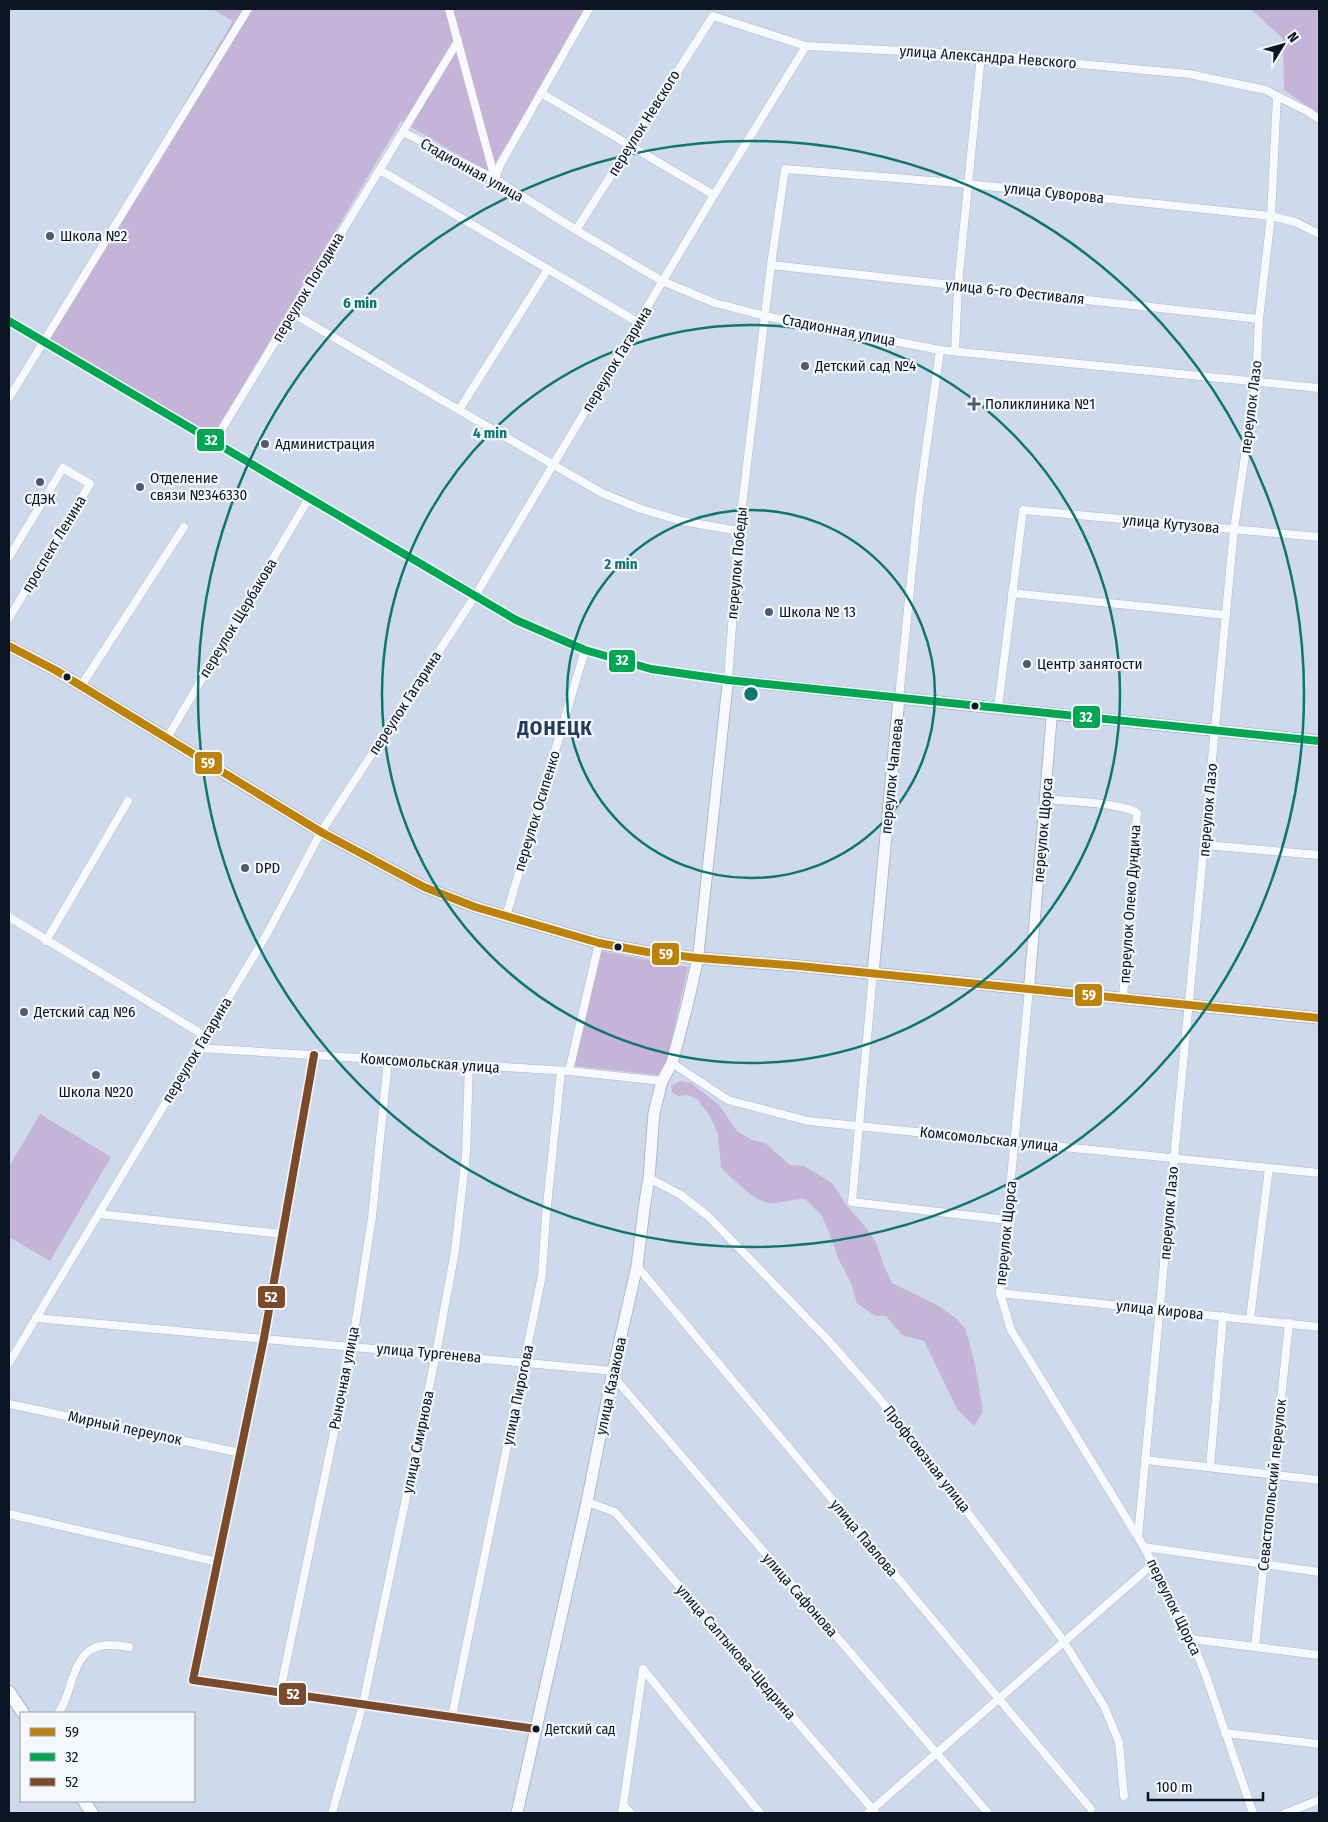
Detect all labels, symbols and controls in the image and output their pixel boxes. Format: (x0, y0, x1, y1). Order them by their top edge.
north arrow (1258, 20, 1308, 70)
text: N (1284, 29, 1302, 46)
street label: улица Александра Невского (899, 42, 1077, 72)
street label: переулок Невского (604, 66, 684, 179)
street label: Стадионная улица (417, 134, 527, 206)
street label: улица Суворова (1003, 179, 1105, 207)
place label: Школа №2 (60, 227, 128, 245)
street label: переулок Погодина (268, 229, 348, 345)
marker: Школа №2 (44, 230, 56, 242)
street label: улица 6-го Фестиваля (945, 276, 1085, 308)
text: 6 min (343, 294, 377, 312)
street label: переулок Гагарина (578, 303, 656, 415)
street label: Стадионная улица (781, 310, 897, 350)
place label: Детский сад №4 (814, 357, 916, 375)
street label: переулок Лазо (1236, 359, 1266, 455)
marker: Детский сад №4 (799, 360, 811, 372)
place label: Поликлиника №1 (985, 395, 1095, 413)
marker: Поликлиника №1 (967, 397, 981, 411)
text: 4 min (473, 424, 507, 442)
line badge: 32 (196, 428, 225, 452)
text: 32 (204, 432, 218, 449)
place label: Администрация (275, 435, 375, 453)
marker: Администрация (259, 438, 271, 450)
place label: Отделение связи №346330 (150, 469, 247, 504)
marker: СДЭК (34, 476, 46, 488)
marker: Отделение связи №346330 (134, 481, 146, 493)
place label: СДЭК (24, 490, 56, 508)
street label: проспект Ленина (18, 492, 90, 596)
street label: переулок Победы (723, 506, 751, 620)
street label: улица Кутузова (1122, 511, 1220, 537)
street label: переулок Щербакова (195, 555, 281, 681)
text: 2 min (603, 555, 638, 573)
place label: Школа № 13 (779, 603, 856, 621)
marker: Школа № 13 (763, 606, 775, 618)
street label: переулок Гагарина (365, 648, 445, 758)
line badge: 32 (608, 649, 636, 673)
text: 32 (615, 652, 629, 669)
place label: Центр занятости (1037, 655, 1143, 673)
marker: Центр занятости (1021, 658, 1033, 670)
unlabelled marker (62, 672, 72, 682)
centre of rings (742, 685, 760, 703)
unlabelled marker (970, 701, 980, 711)
line badge: 32 (1072, 705, 1101, 729)
text: 32 (1079, 709, 1093, 726)
district label: ДОНЕЦК (516, 716, 593, 740)
street label: переулок Чапаева (877, 717, 907, 835)
street label: переулок Осипенко (510, 748, 564, 874)
line badge: 59 (194, 751, 223, 775)
text: 59 (201, 755, 215, 772)
street label: переулок Лазо (1195, 762, 1221, 858)
street label: переулок Щорса (1029, 777, 1057, 883)
street label: переулок Олеко Дундича (1115, 824, 1145, 984)
place label: DPD (255, 859, 280, 877)
marker: DPD (239, 862, 251, 874)
unlabelled marker (613, 942, 623, 952)
line badge: 59 (651, 942, 680, 966)
text: 59 (659, 946, 673, 963)
line badge: 59 (1074, 983, 1103, 1007)
text: 59 (1082, 987, 1096, 1004)
street label: переулок Гагарина (158, 994, 236, 1106)
place label: Детский сад №6 (33, 1003, 135, 1021)
marker: Детский сад №6 (18, 1006, 30, 1018)
street label: Комсомольская улица (360, 1049, 500, 1077)
marker: Школа №20 (90, 1069, 102, 1081)
place label: Школа №20 (58, 1083, 134, 1101)
street label: Комсомольская улица (919, 1123, 1059, 1155)
street label: переулок Лазо (1156, 1165, 1182, 1261)
street label: переулок Щорса (992, 1180, 1020, 1286)
line badge: 52 (257, 1285, 286, 1309)
text: 52 (264, 1289, 278, 1306)
street label: улица Кирова (1115, 1296, 1205, 1324)
street label: Рыночная улица (325, 1325, 363, 1431)
street label: улица Казакова (592, 1335, 630, 1437)
street label: улица Тургенева (376, 1339, 482, 1367)
street label: улица Пирогова (499, 1343, 537, 1447)
street label: улица Смирнова (398, 1389, 438, 1495)
street label: Севастопольский переулок (1254, 1398, 1290, 1572)
street label: Профсоюзная улица (880, 1402, 974, 1516)
street label: Мирный переулок (66, 1407, 184, 1449)
street label: улица Павлова (826, 1496, 902, 1580)
street label: улица Сафонова (759, 1549, 841, 1641)
street label: переулок Щорса (1143, 1556, 1205, 1658)
street label: улица Салтыкова-Щедрина (672, 1581, 800, 1723)
line badge: 52 (278, 1682, 307, 1706)
text: 52 (286, 1686, 300, 1703)
legend (20, 1712, 195, 1802)
place label: Детский сад (544, 1721, 615, 1738)
text: 59 (65, 1723, 79, 1741)
marker: Детский сад (531, 1724, 541, 1734)
text: 32 (65, 1748, 79, 1766)
scale bar (1148, 1770, 1263, 1802)
text: 52 (65, 1773, 79, 1791)
text: 100 m (1156, 1778, 1193, 1796)

